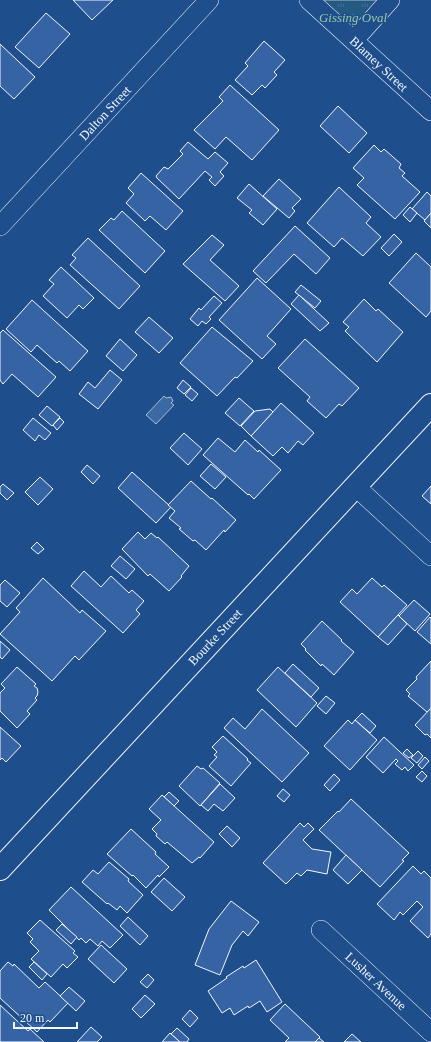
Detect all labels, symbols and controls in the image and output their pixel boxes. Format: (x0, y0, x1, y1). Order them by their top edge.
park label: Gissing Oval (319, 10, 388, 25)
street label: Blamey Street (347, 33, 411, 95)
street label: Dalton Street (76, 82, 134, 143)
street label: Bourke Street (185, 605, 245, 668)
street label: Lusher Avenue (342, 949, 410, 1013)
scale bar (14, 1004, 77, 1030)
text: 20 m (20, 1011, 45, 1025)

